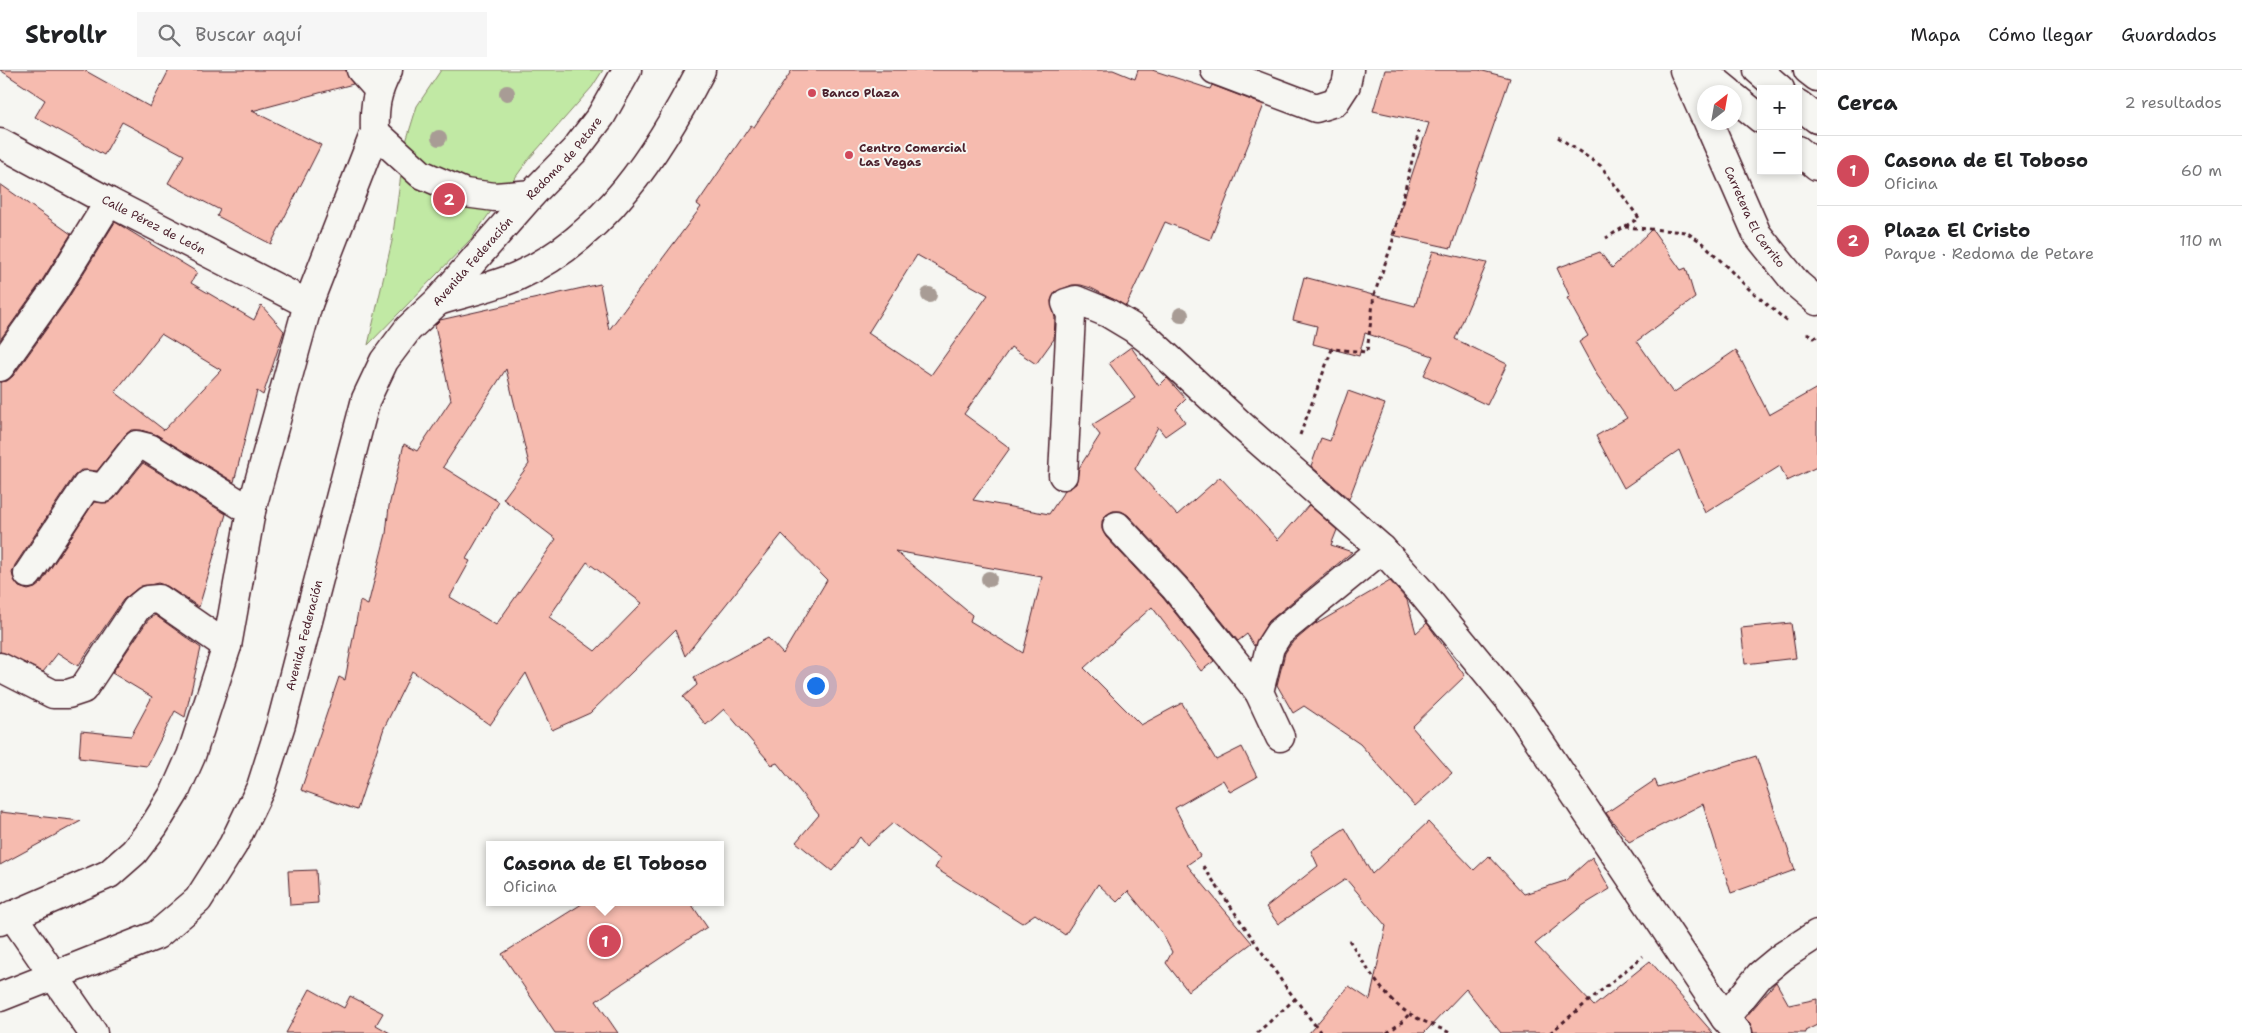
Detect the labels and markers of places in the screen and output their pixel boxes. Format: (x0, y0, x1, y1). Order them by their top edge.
place label: Banco Plaza (822, 85, 900, 101)
marker: Banco Plaza (806, 87, 818, 99)
place label: Centro Comercial Las Vegas (859, 140, 966, 170)
marker: Centro Comercial Las Vegas (843, 149, 855, 161)
pin: 2 (433, 180, 465, 218)
pin: 1 (589, 922, 621, 960)

